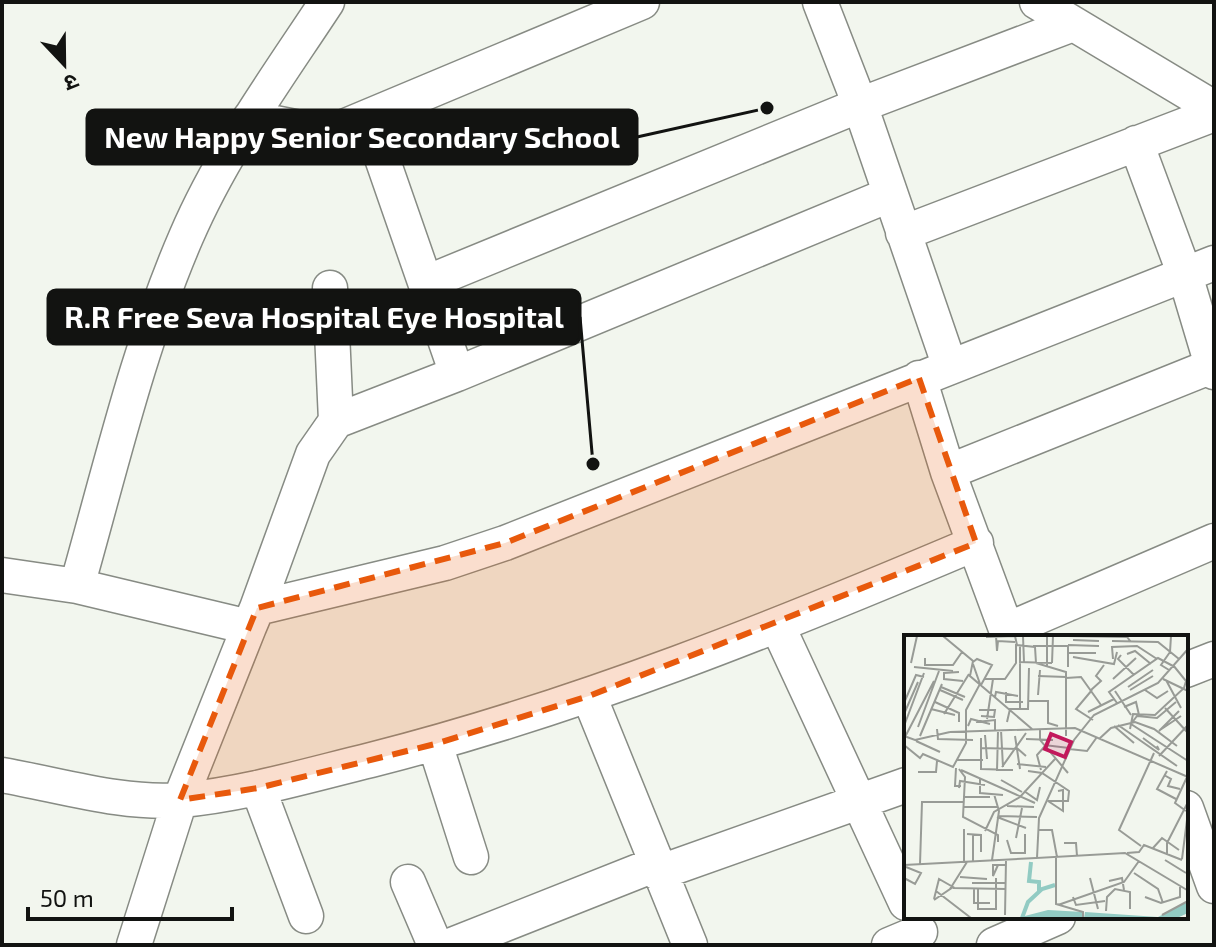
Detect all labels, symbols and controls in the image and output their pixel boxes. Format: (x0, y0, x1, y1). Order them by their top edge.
north arrow (24, 24, 104, 104)
text: उ (60, 69, 83, 98)
callout: New Happy Senior Secondary School (87, 110, 637, 164)
text: New Happy Senior Secondary School (104, 118, 620, 155)
callout: R.R Free Seva Hospital Eye Hospital (48, 290, 580, 344)
text: R.R Free Seva Hospital Eye Hospital (64, 298, 564, 335)
inset map (904, 635, 1188, 919)
scale bar (28, 871, 232, 921)
text: 50 m (40, 883, 94, 912)

